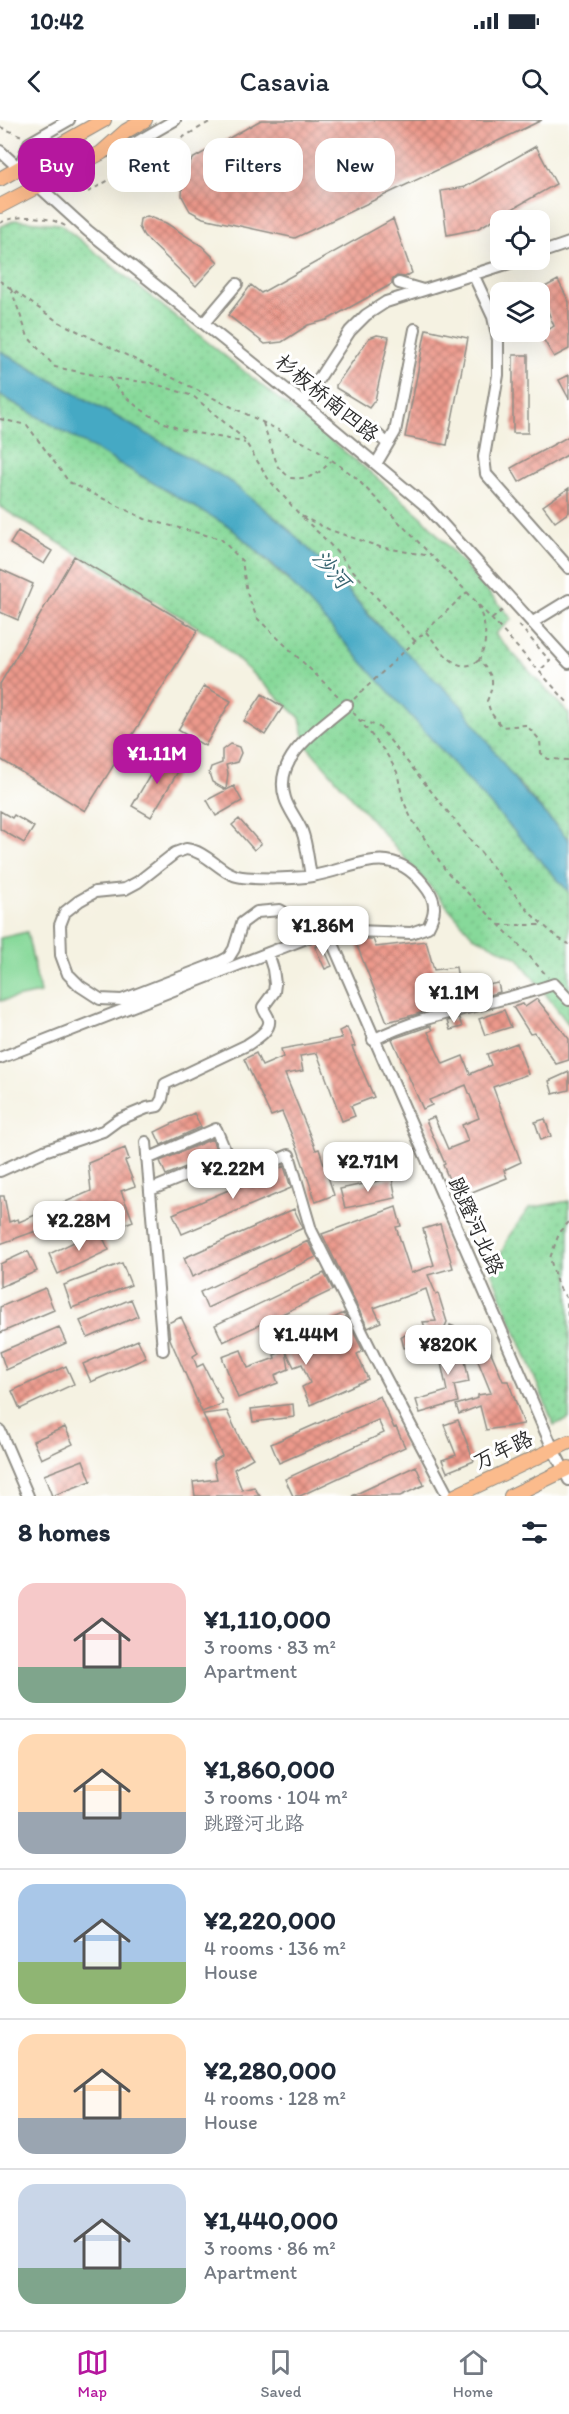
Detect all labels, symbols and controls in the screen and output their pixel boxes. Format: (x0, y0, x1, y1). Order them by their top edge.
text: 10:42 (30, 8, 84, 35)
icon: back (18, 65, 51, 98)
text: Casavia (239, 65, 330, 98)
icon: search (518, 65, 551, 98)
chip: Buy (18, 138, 95, 192)
chip: Rent (107, 138, 191, 192)
chip: Filters (203, 138, 303, 192)
chip: New (315, 138, 395, 192)
map controls (490, 210, 550, 342)
button: locate (490, 210, 550, 270)
button: layers (490, 282, 550, 342)
street label: 杉板桥南四路 (270, 348, 384, 447)
water label: 沙河 (307, 544, 358, 597)
pin: ¥1.11M (108, 734, 206, 785)
text: ¥1.11M (127, 741, 187, 765)
pin: ¥1.86M (274, 906, 372, 957)
text: ¥1.86M (292, 913, 354, 937)
pin: ¥1.1M (412, 973, 496, 1024)
text: ¥1.1M (429, 980, 479, 1004)
pin: ¥2.71M (319, 1142, 417, 1193)
pin: ¥2.22M (184, 1149, 282, 1200)
text: ¥2.71M (337, 1149, 399, 1173)
text: ¥2.22M (201, 1156, 265, 1180)
street label: 跳蹬河北路 (444, 1173, 509, 1279)
pin: ¥2.28M (30, 1201, 128, 1252)
text: ¥2.28M (47, 1208, 111, 1232)
pin: ¥1.44M (257, 1315, 355, 1366)
text: ¥1.44M (273, 1322, 339, 1346)
pin: ¥820K (406, 1325, 490, 1376)
text: ¥820K (419, 1332, 477, 1356)
street label: 万年路 (469, 1425, 537, 1474)
text: 8 homes (18, 1516, 110, 1548)
icon: filters (518, 1516, 551, 1549)
text: ¥1,110,000 (204, 1603, 331, 1635)
icon: home (66, 1607, 138, 1679)
text: 3 rooms · 83 m² (204, 1635, 336, 1659)
text: Apartment (204, 1659, 297, 1683)
text: ¥1,860,000 (204, 1753, 335, 1785)
icon: home (66, 1758, 138, 1830)
text: 3 rooms · 104 m² (204, 1785, 348, 1809)
text: 跳蹬河北路 (204, 1811, 304, 1835)
text: ¥2,220,000 (204, 1904, 336, 1936)
icon: home (66, 1908, 138, 1980)
text: 4 rooms · 136 m² (204, 1936, 346, 1960)
text: House (204, 1960, 258, 1984)
text: ¥2,280,000 (204, 2054, 337, 2086)
icon: home (66, 2058, 138, 2130)
text: 4 rooms · 128 m² (204, 2086, 346, 2110)
text: House (204, 2110, 258, 2134)
text: ¥1,440,000 (204, 2204, 338, 2236)
icon: home (66, 2208, 138, 2280)
text: 3 rooms · 86 m² (204, 2236, 336, 2260)
text: Apartment (204, 2260, 297, 2284)
tab: Map (76, 2346, 109, 2401)
tab: Saved (260, 2346, 301, 2401)
tab: Home (453, 2346, 493, 2401)

